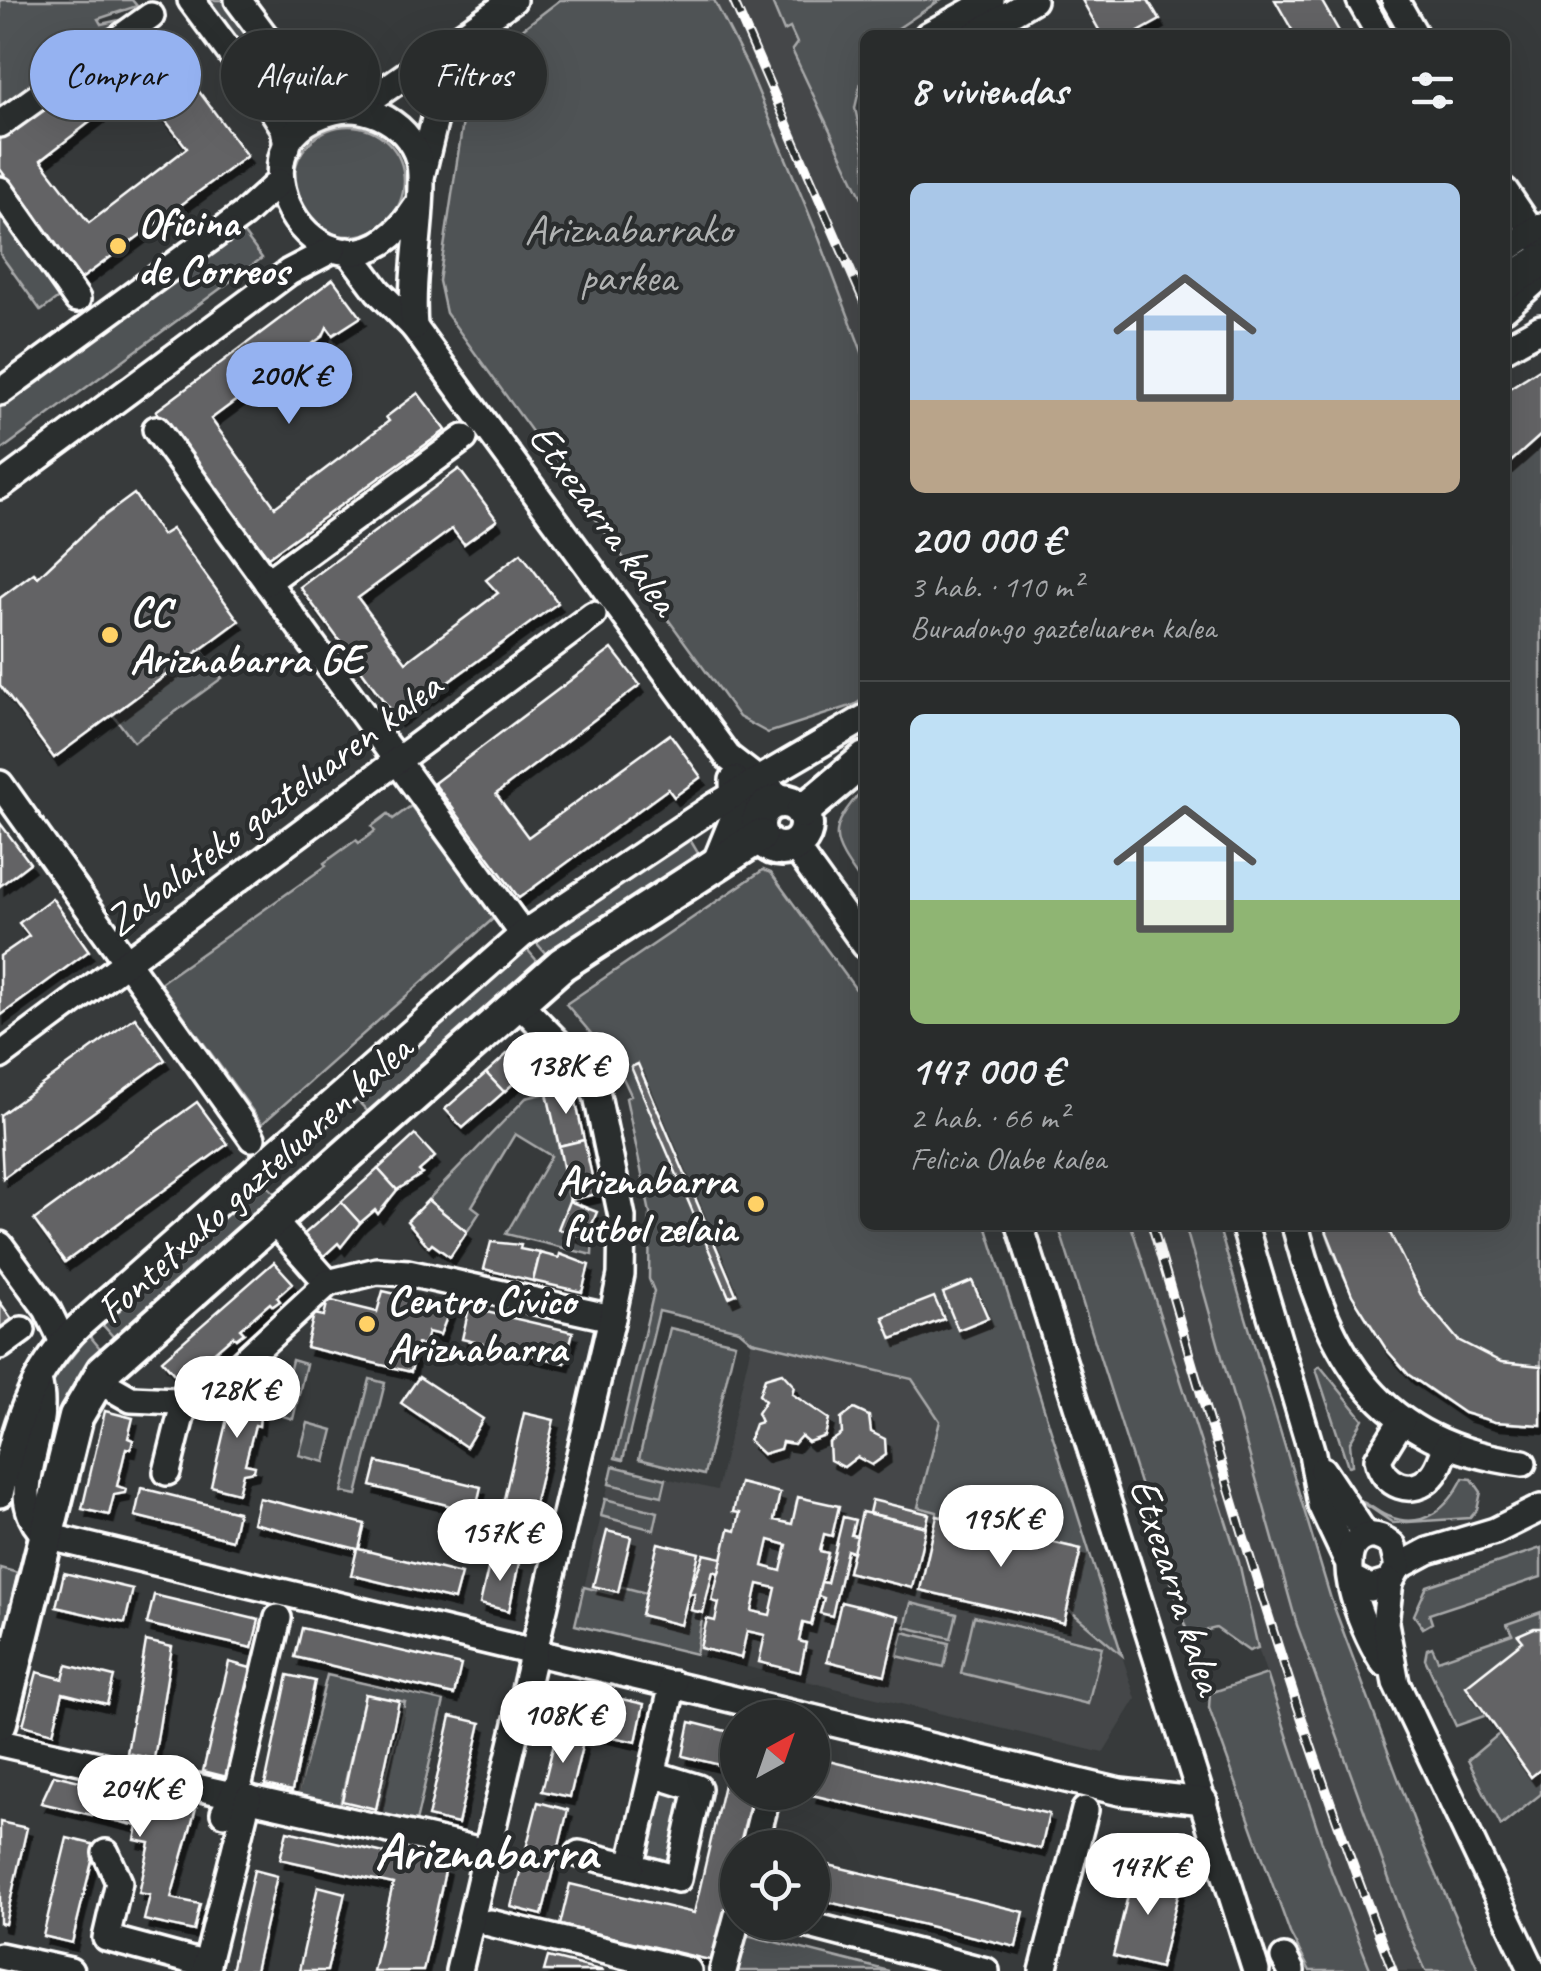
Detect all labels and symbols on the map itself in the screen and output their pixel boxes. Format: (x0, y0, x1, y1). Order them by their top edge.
place label: Oficina de Correos (138, 196, 293, 297)
park label: Ariznabarrako parkea (524, 203, 736, 304)
marker: Oficina de Correos (107, 235, 129, 257)
pin: 200K € (208, 342, 370, 427)
street label: Etxezarra kalea (517, 413, 693, 628)
place label: CC Ariznabarra GE (130, 585, 368, 686)
marker: CC Ariznabarra GE (99, 624, 121, 646)
street label: Zabalateko gazteluaren kalea (94, 658, 454, 948)
street label: Fontetxako gazteluaren kalea (85, 1021, 426, 1335)
pin: 138K € (485, 1032, 647, 1117)
place label: Ariznabarra futbol zelaia (556, 1154, 739, 1255)
marker: Ariznabarra futbol zelaia (745, 1193, 767, 1215)
place label: Centro Cívico Ariznabarra (387, 1274, 579, 1375)
marker: Centro Cívico Ariznabarra (356, 1313, 378, 1335)
pin: 128K € (156, 1356, 318, 1441)
street label: Etxezarra kalea (1117, 1472, 1238, 1704)
pin: 195K € (920, 1485, 1082, 1570)
pin: 157K € (419, 1499, 581, 1584)
pin: 108K € (482, 1681, 644, 1766)
north arrow (720, 1700, 830, 1810)
pin: 204K € (59, 1755, 221, 1840)
district label: Ariznabarra (375, 1819, 601, 1885)
pin: 147K € (1067, 1833, 1229, 1918)

